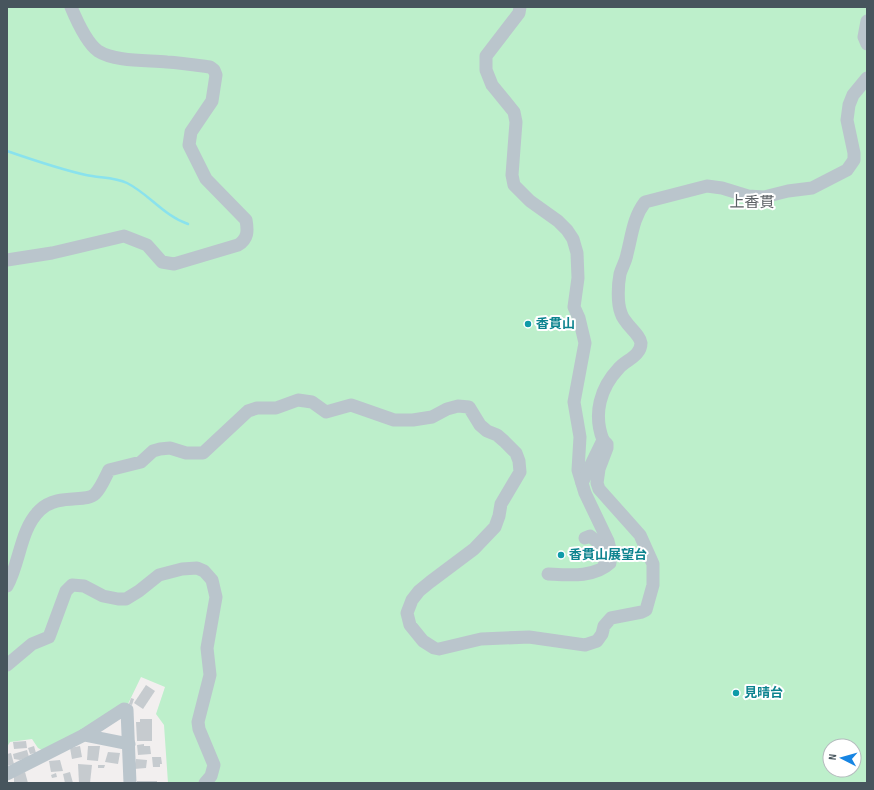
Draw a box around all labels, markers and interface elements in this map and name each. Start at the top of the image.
district label: 上香貫 [729,193,775,212]
place label: 香貫山 [536,316,575,332]
marker: 香貫山 [523,319,533,329]
place label: 香貫山展望台 [569,547,647,563]
marker: 香貫山展望台 [556,550,566,560]
place label: 見晴台 [744,685,783,701]
marker: 見晴台 [731,688,741,698]
north arrow [822,738,862,778]
text: N [826,753,839,761]

